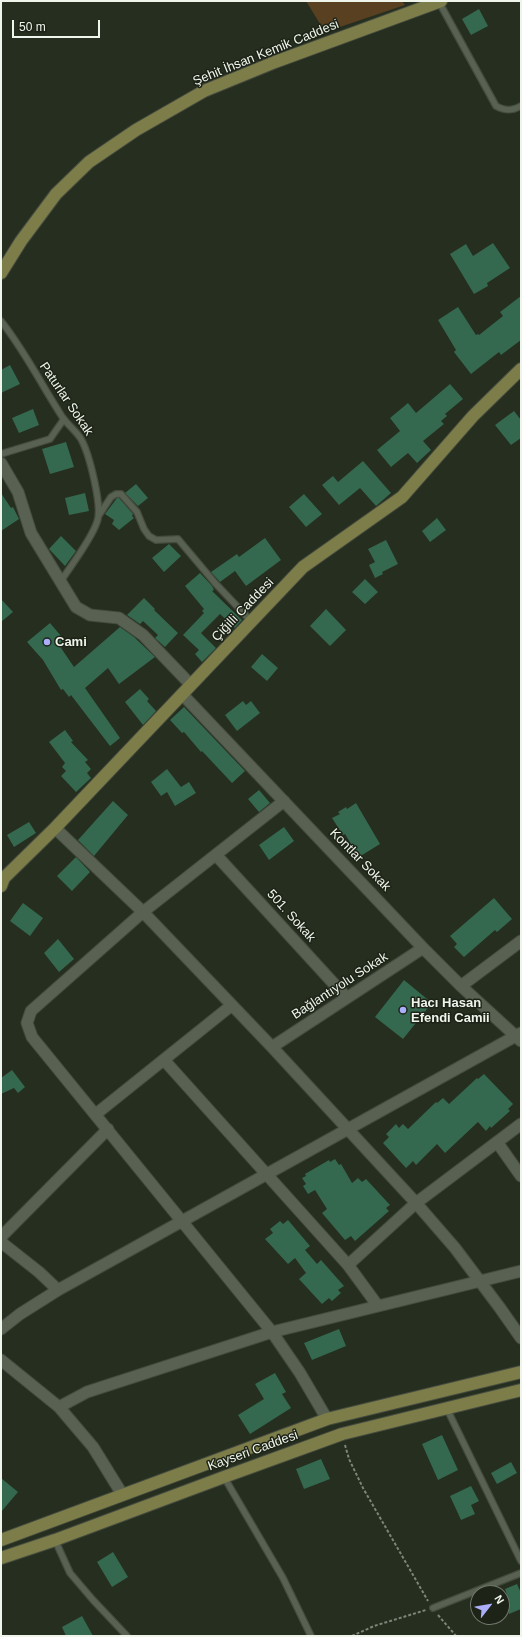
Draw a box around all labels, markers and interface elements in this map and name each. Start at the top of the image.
scale bar [14,12,102,38]
street label: Şehit İhsan Kemik Caddesi [191,17,341,89]
text: 50 m [19,20,46,34]
street label: Paturlar Sokak [36,359,96,439]
street label: Çiğilli Caddesi [209,575,277,645]
place label: Cami [55,634,87,650]
marker: Cami [42,637,52,647]
street label: Kontlar Sokak [326,825,394,895]
street label: 501. Sokak [263,887,319,945]
street label: Bağlantıyolu Sokak [289,949,391,1023]
place label: Hacı Hasan Efendi Camii [411,995,490,1026]
marker: Hacı Hasan Efendi Camii [398,1005,408,1015]
street label: Kayseri Caddesi [206,1427,300,1475]
north arrow [470,1585,510,1625]
text: N [492,1593,507,1606]

